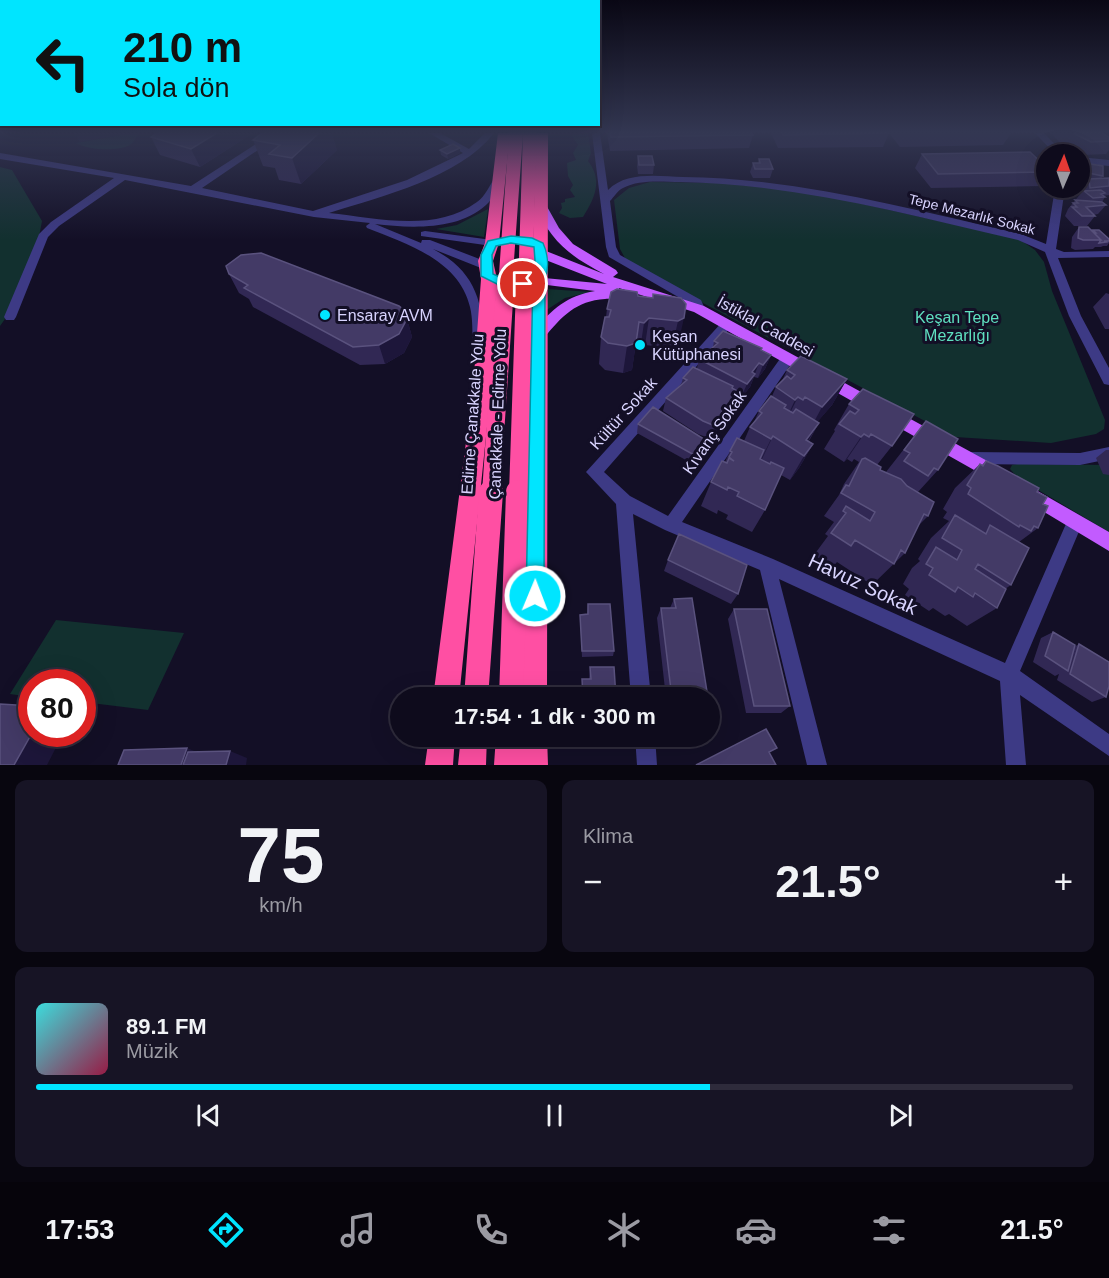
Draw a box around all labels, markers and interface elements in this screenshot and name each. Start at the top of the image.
icon: left [24,24,102,102]
text: 210 m [123,24,242,71]
text: Sola dön [123,73,230,103]
north arrow [1036,144,1090,198]
map controls [1036,144,1090,198]
street label: Tepe Mezarlık Sokak [907,191,1038,238]
pin [497,258,548,309]
icon: arrive [506,267,539,300]
street label: İstiklal Caddesi [715,292,817,360]
place label: Ensaray AVM [337,307,433,324]
marker: Ensaray AVM [318,308,332,322]
park label: Keşan Tepe Mezarlığı [915,309,999,344]
street label: Çanakkale - Edirne Yolu [486,328,509,500]
place label: Keşan Kütüphanesi [652,328,741,363]
street label: Edirne Çanakkale Yolu [458,333,487,495]
marker: Keşan Kütüphanesi [633,338,647,352]
street label: Kültür Sokak [587,373,661,453]
street label: Kıvanç Sokak [679,387,750,477]
street label: Havuz Sokak [805,549,922,619]
position arrow [503,564,567,628]
speed limit sign: 80 [18,669,96,747]
text: 17:54 · 1 dk · 300 m [454,704,656,729]
text: 75 [238,811,324,899]
text: Klima [583,825,633,847]
text: 21.5° [775,856,881,907]
text: − [583,863,602,900]
text: + [1054,863,1073,900]
text: km/h [259,894,303,916]
text: 89.1 FM [126,1014,207,1039]
text: Müzik [126,1040,178,1062]
icon: previous [192,1099,225,1132]
icon: pause [538,1099,571,1132]
icon: next [884,1099,917,1132]
icon: directions [205,1209,247,1251]
icon: music [337,1209,379,1251]
icon: phone [470,1209,512,1251]
icon: climate [603,1209,645,1251]
icon: car [735,1209,777,1251]
icon: filters [868,1209,910,1251]
text: 17:53 [45,1215,114,1245]
text: 21.5° [1000,1215,1064,1245]

